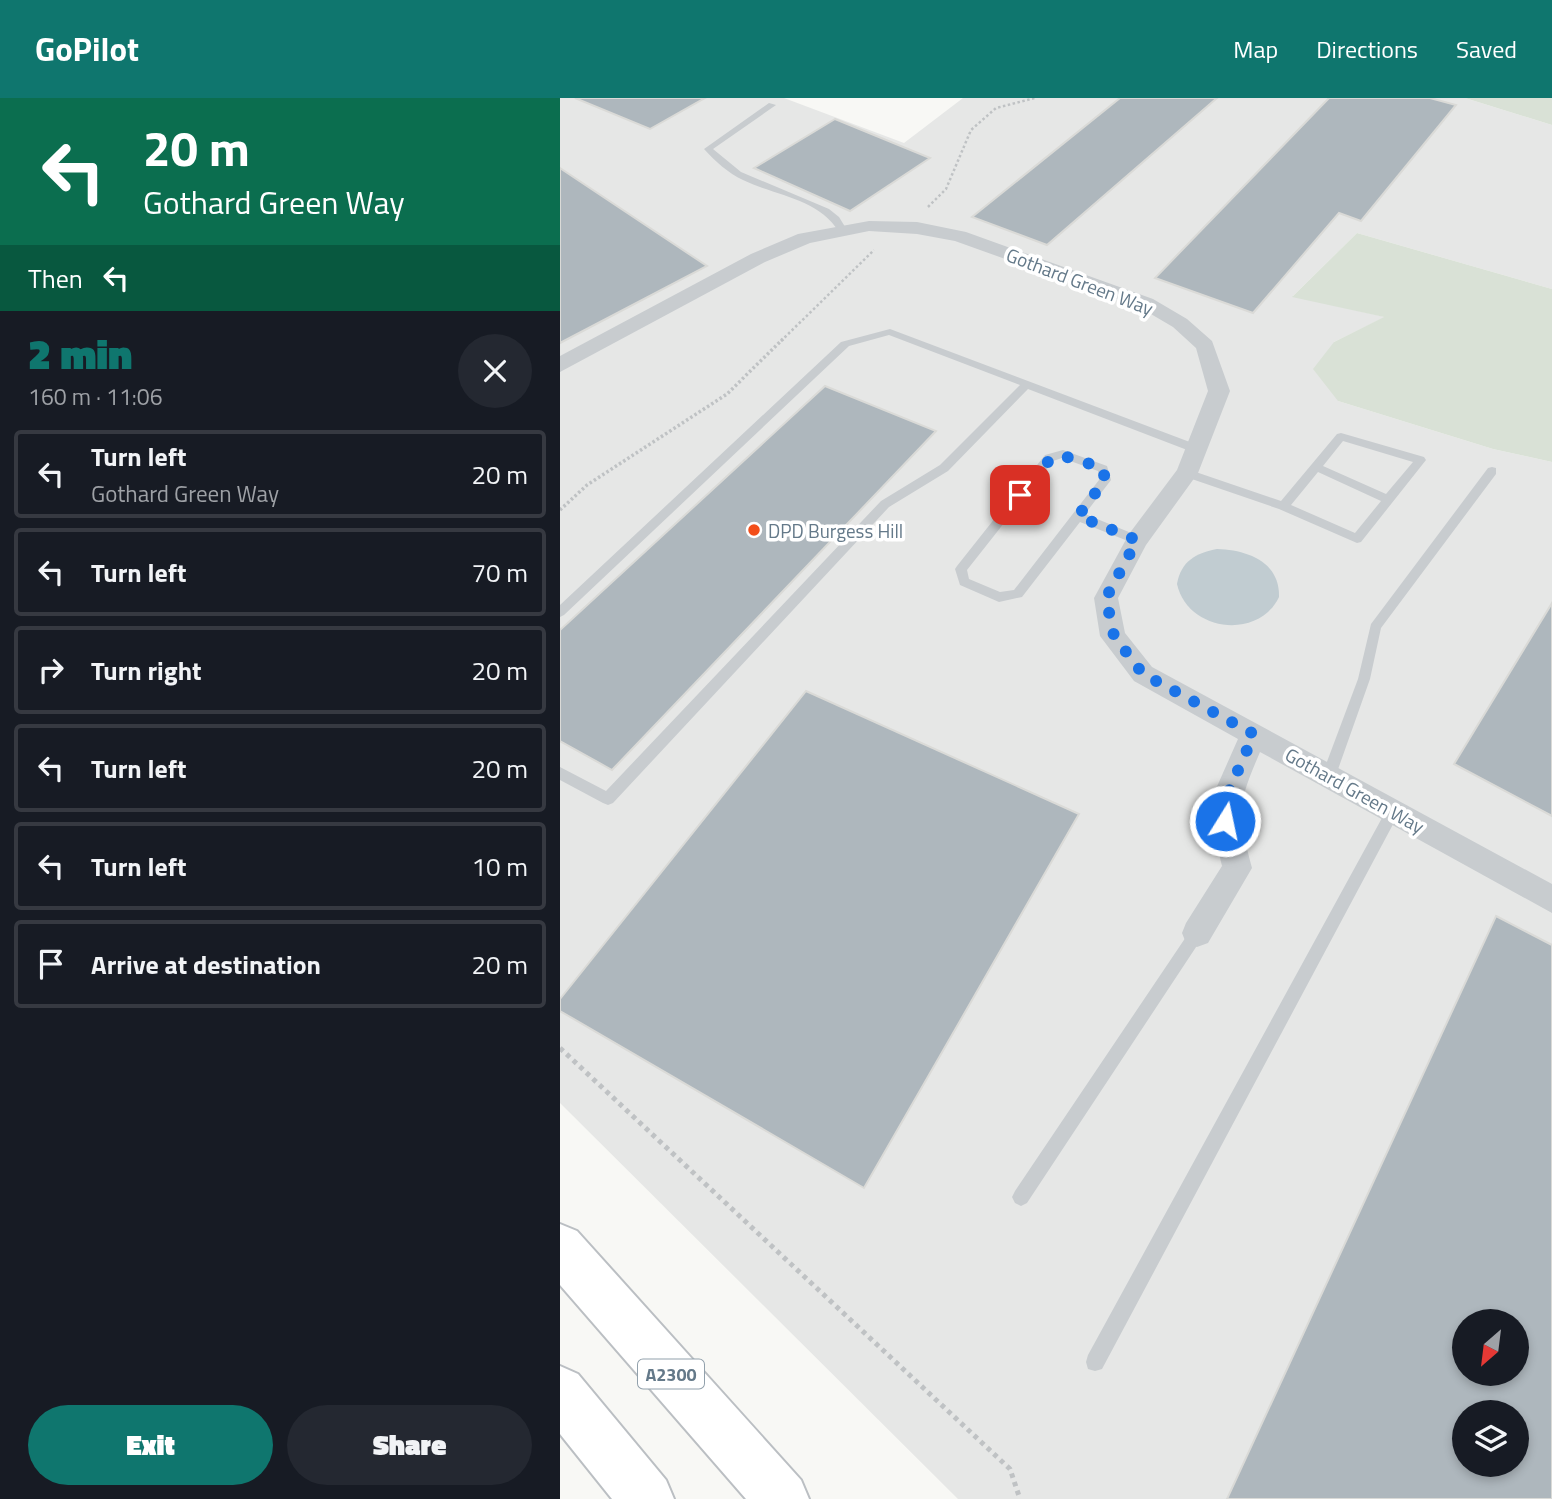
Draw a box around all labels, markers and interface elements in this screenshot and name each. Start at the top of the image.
text: GoPilot [35,24,139,74]
text: Map [1233,31,1278,67]
text: Directions [1316,31,1418,67]
text: Saved [1456,31,1517,67]
text: 20 m [143,110,250,185]
icon: left [28,126,119,217]
text: Gothard Green Way [143,178,405,226]
street label: Gothard Green Way [1002,240,1158,322]
text: Then [28,259,83,298]
icon: left [97,259,135,297]
text: 2 min [28,321,132,385]
button: close [458,334,532,408]
text: 160 m · 11:06 [28,379,163,414]
text: Turn left [91,437,186,476]
icon: left [32,455,70,493]
text: 20 m [471,455,528,494]
pin [990,465,1050,525]
text: Gothard Green Way [91,476,279,511]
icon: arrive [1001,476,1039,514]
place label: DPD Burgess Hill [768,516,903,545]
marker: DPD Burgess Hill [746,522,762,538]
icon: left [32,553,70,591]
text: Turn left [91,553,186,592]
text: 70 m [471,553,528,592]
icon: right [32,651,70,689]
text: Turn right [91,651,202,690]
text: 20 m [471,651,528,690]
street label: Gothard Green Way [1280,740,1430,840]
icon: left [32,749,70,787]
text: Turn left [91,749,186,788]
text: 20 m [471,749,528,788]
position arrow [1188,784,1262,858]
icon: left [32,847,70,885]
text: Turn left [91,847,186,886]
text: 10 m [471,847,528,886]
icon: arrive [32,945,70,983]
text: Arrive at destination [91,945,321,984]
text: 20 m [471,945,528,984]
north arrow [1452,1309,1530,1386]
map controls [1452,1309,1529,1477]
road number: A2300 [638,1359,704,1388]
button: layers [1452,1400,1529,1477]
button: Exit [28,1405,273,1485]
button: Share [287,1405,532,1485]

